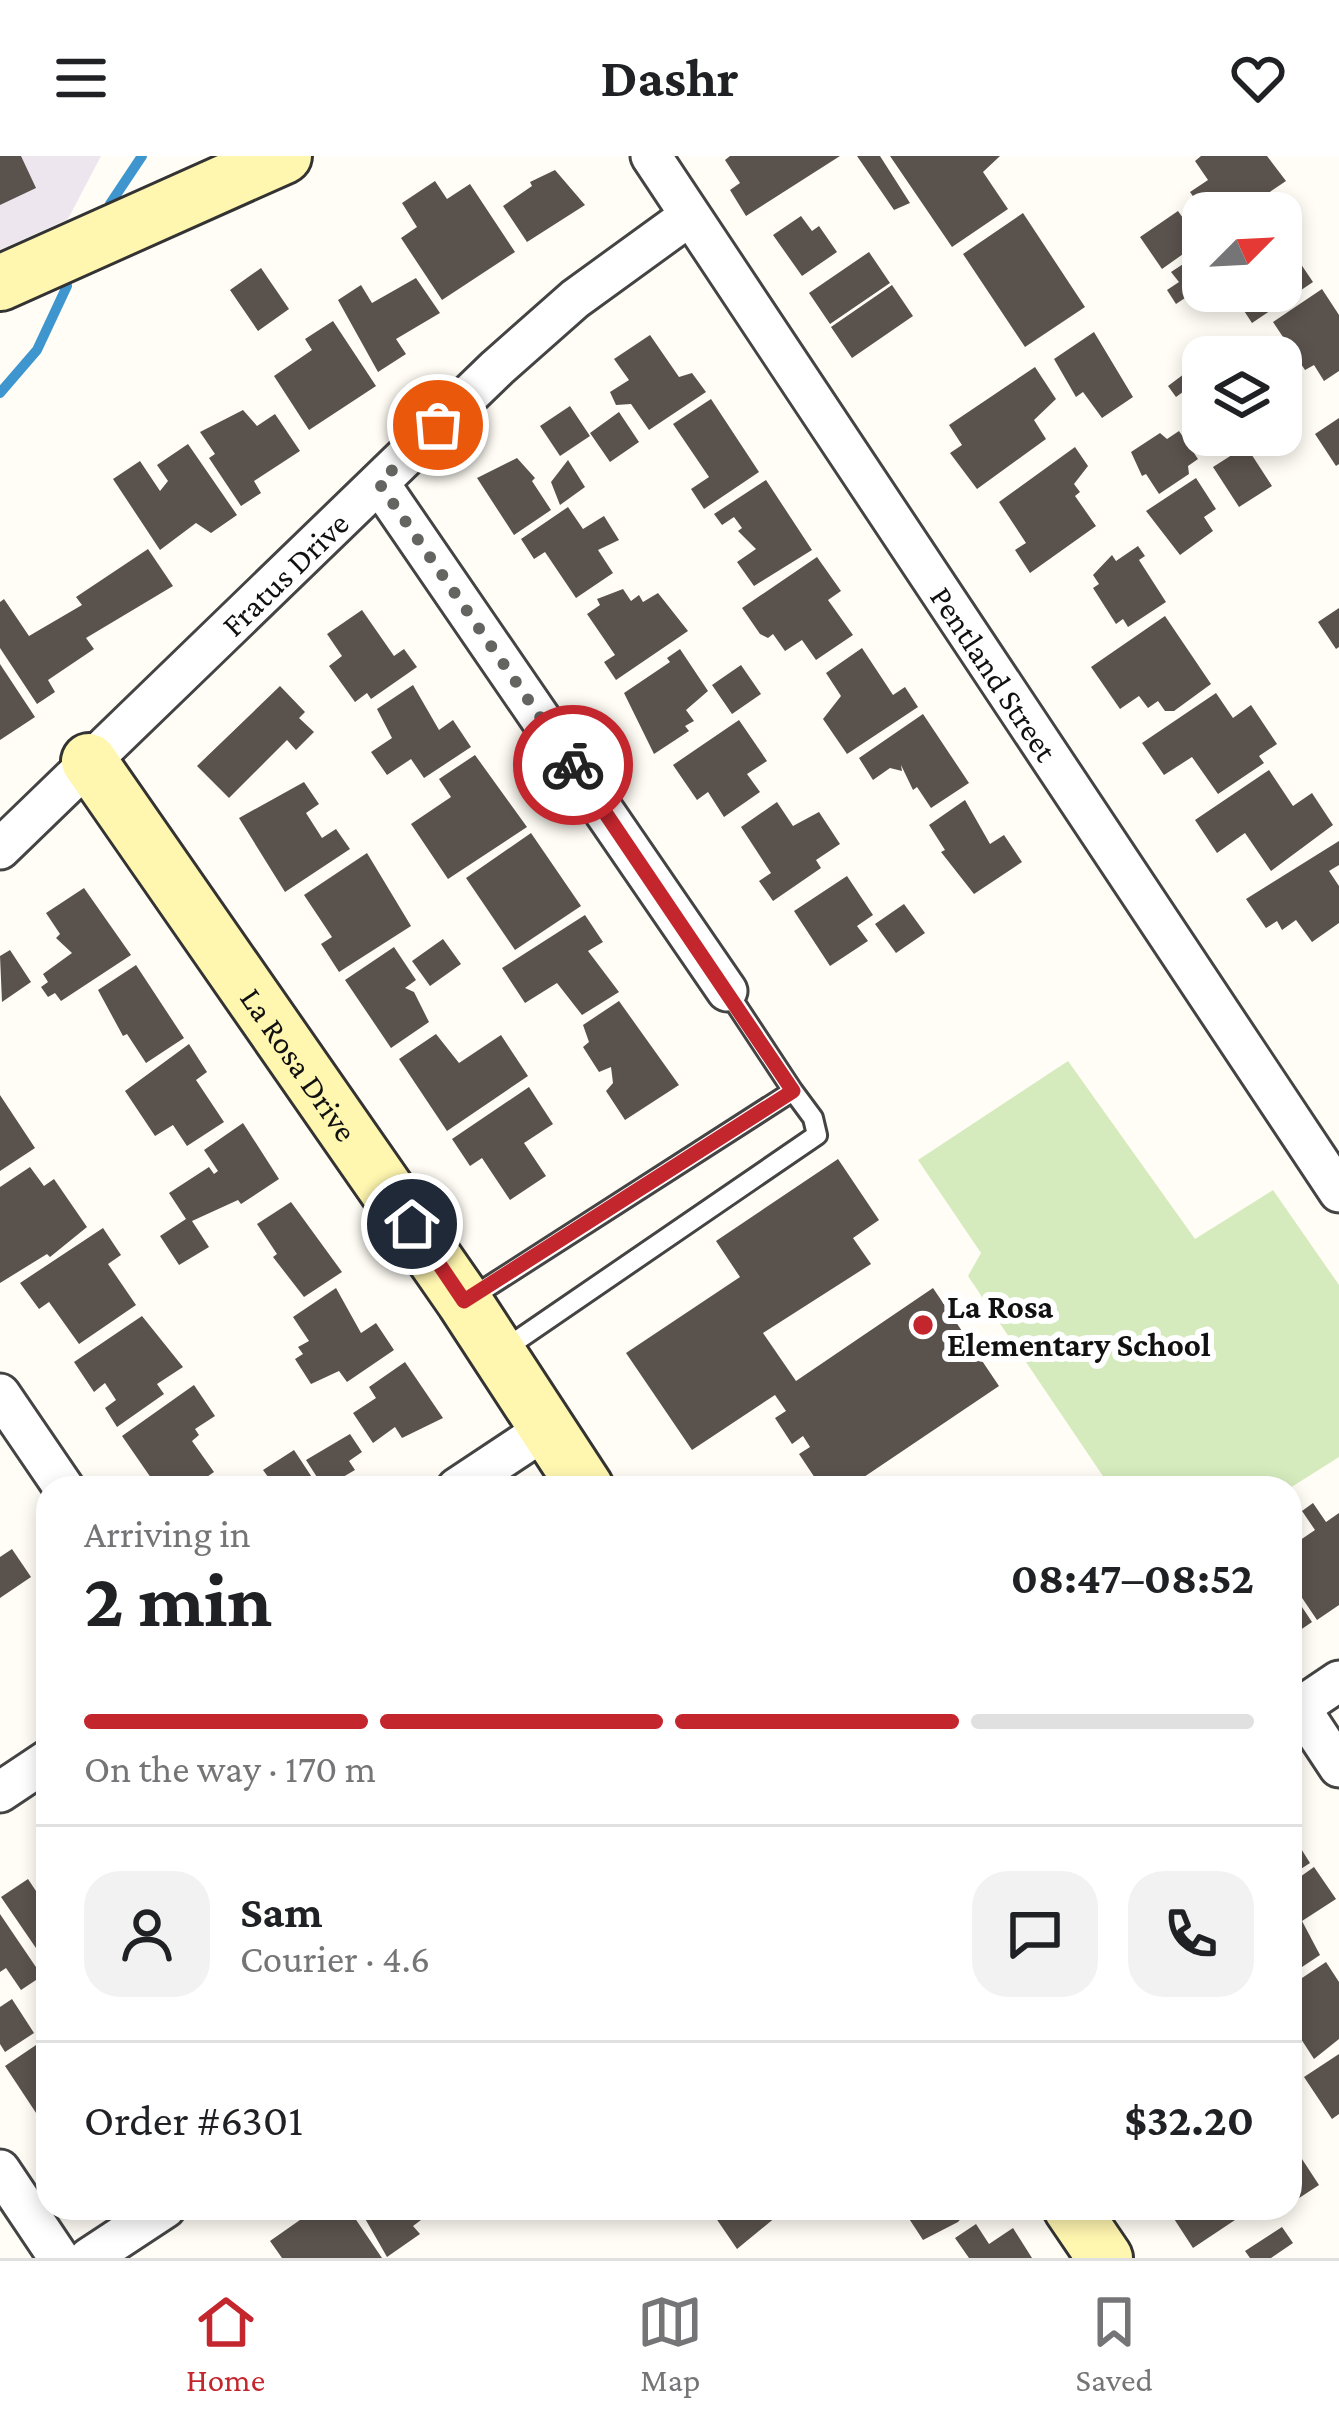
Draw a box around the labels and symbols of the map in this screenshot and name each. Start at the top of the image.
north arrow [1182,192,1302,312]
pin [387,374,489,476]
street label: Fratus Drive [214,504,356,643]
street label: Pentland Street [923,579,1066,768]
courier [513,705,633,825]
street label: La Rosa Drive [233,980,366,1148]
pin [361,1173,463,1275]
place label: La Rosa Elementary School [947,1288,1211,1363]
marker: La Rosa Elementary School [910,1312,936,1338]

